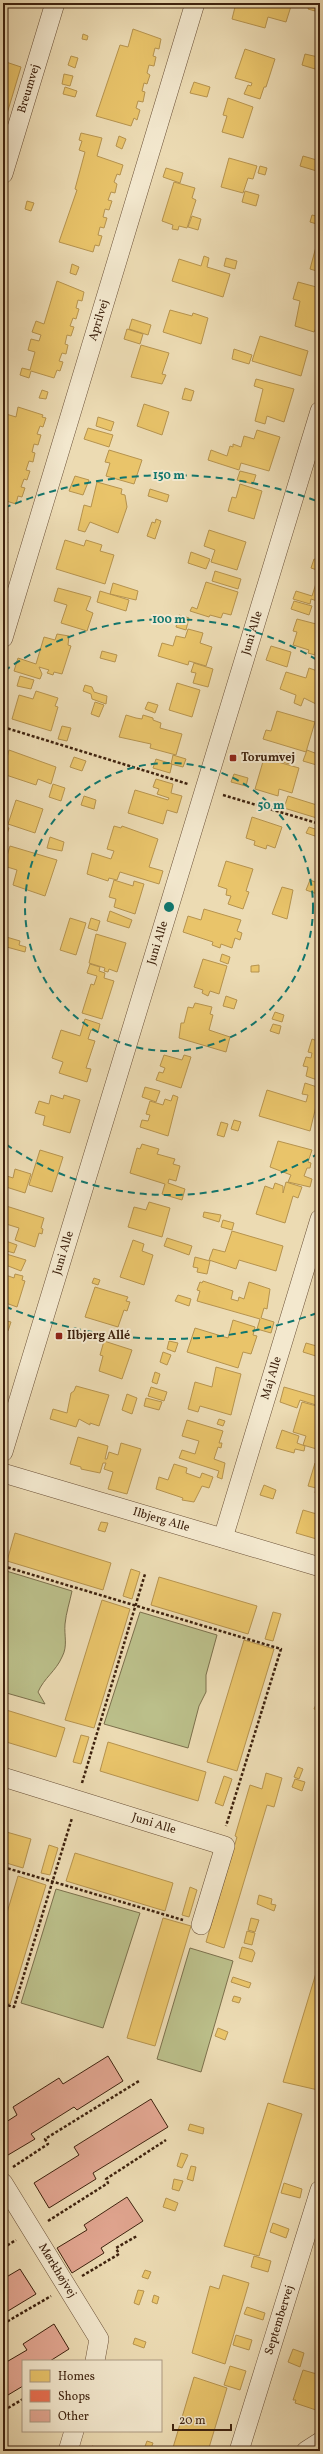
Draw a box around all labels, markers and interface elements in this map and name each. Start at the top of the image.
street label: Breumvej [14,62,44,115]
street label: Aprilvej [85,298,113,343]
text: 150 m [153,468,185,484]
street label: Juni Alle [238,609,267,657]
text: 100 m [152,612,186,628]
place label: Torumvej [241,750,295,766]
marker: Torumvej [228,753,238,763]
text: 50 m [257,798,285,814]
centre of rings [162,900,176,914]
street label: Juni Alle [144,919,172,967]
street label: Juni Alle [49,1229,78,1277]
place label: Ilbjerg Allé [67,1328,130,1344]
marker: Ilbjerg Allé [54,1331,64,1341]
street label: Maj Alle [257,1354,286,1402]
street label: Ilbjerg Alle [131,1504,192,1536]
street label: Juni Alle [130,1810,178,1838]
street label: Mørkhøjvej [34,2240,80,2301]
street label: Septembervej [261,2283,298,2357]
legend [22,2360,162,2432]
text: Homes [58,2369,95,2385]
text: Shops [58,2389,90,2405]
scale bar [173,2406,231,2432]
text: Other [58,2409,89,2425]
text: 20 m [179,2413,206,2429]

